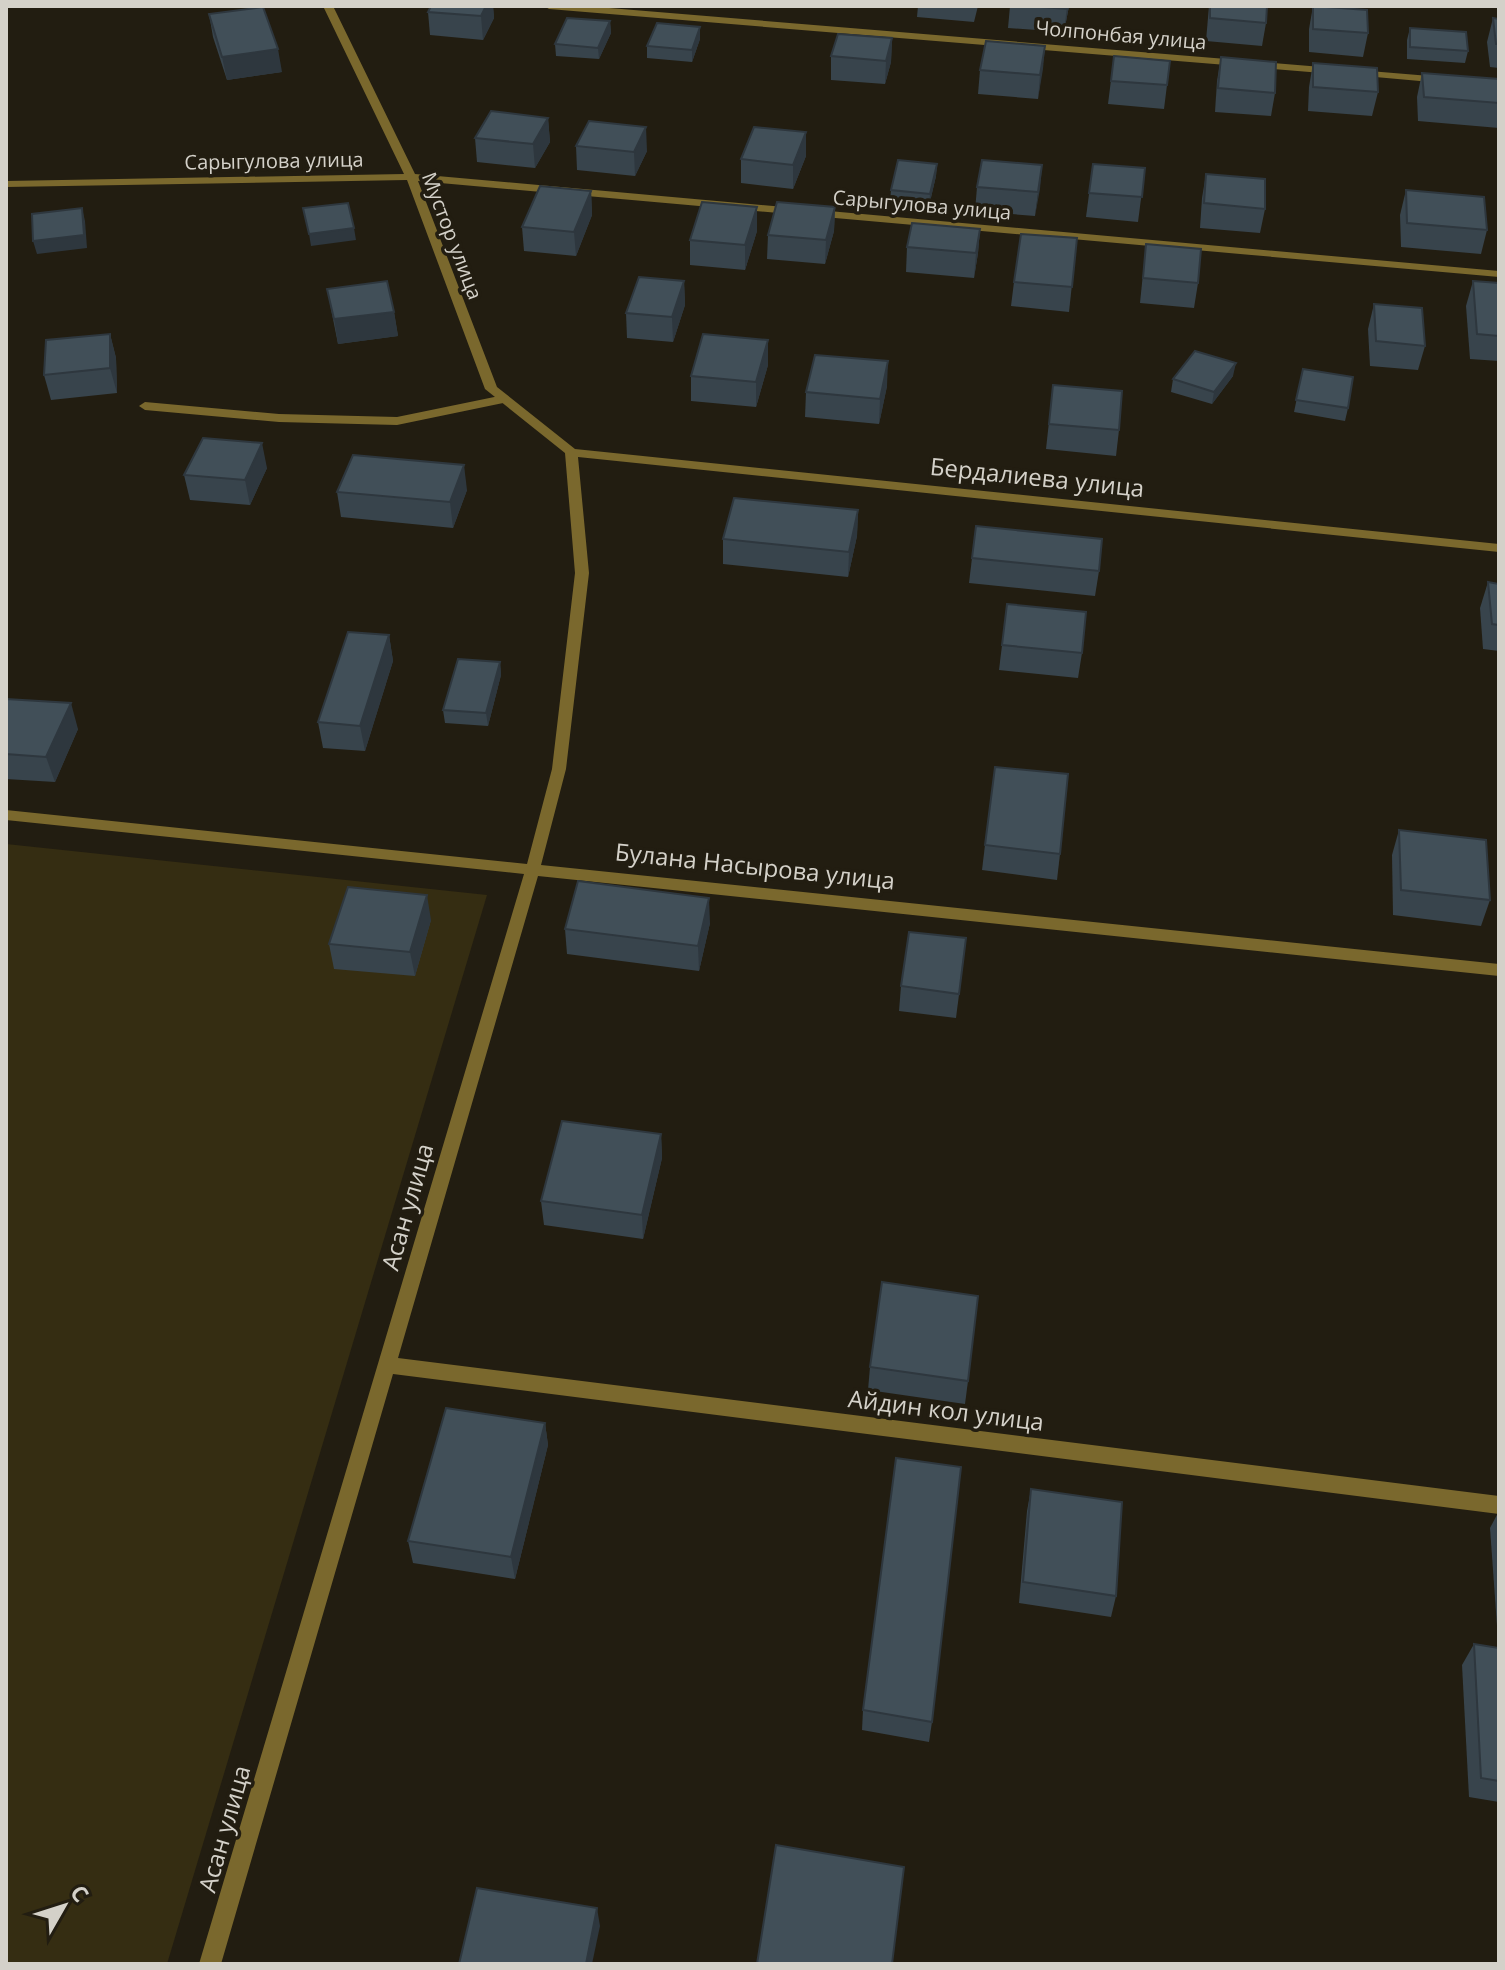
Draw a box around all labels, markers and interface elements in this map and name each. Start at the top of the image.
street label: Чолпонбая улица [1034,14,1208,55]
street label: Сарыгулова улица [184,145,364,176]
street label: Мустор улица [416,168,489,303]
street label: Сарыгулова улица [832,183,1012,226]
street label: Бердалиева улица [928,449,1146,504]
street label: Булана Насырова улица [614,834,897,897]
street label: Асан улица [373,1139,440,1274]
street label: Айдин кол улица [846,1381,1046,1438]
street label: Асан улица [190,1761,257,1896]
north arrow [24,1866,104,1946]
text: С [64,1878,96,1908]

